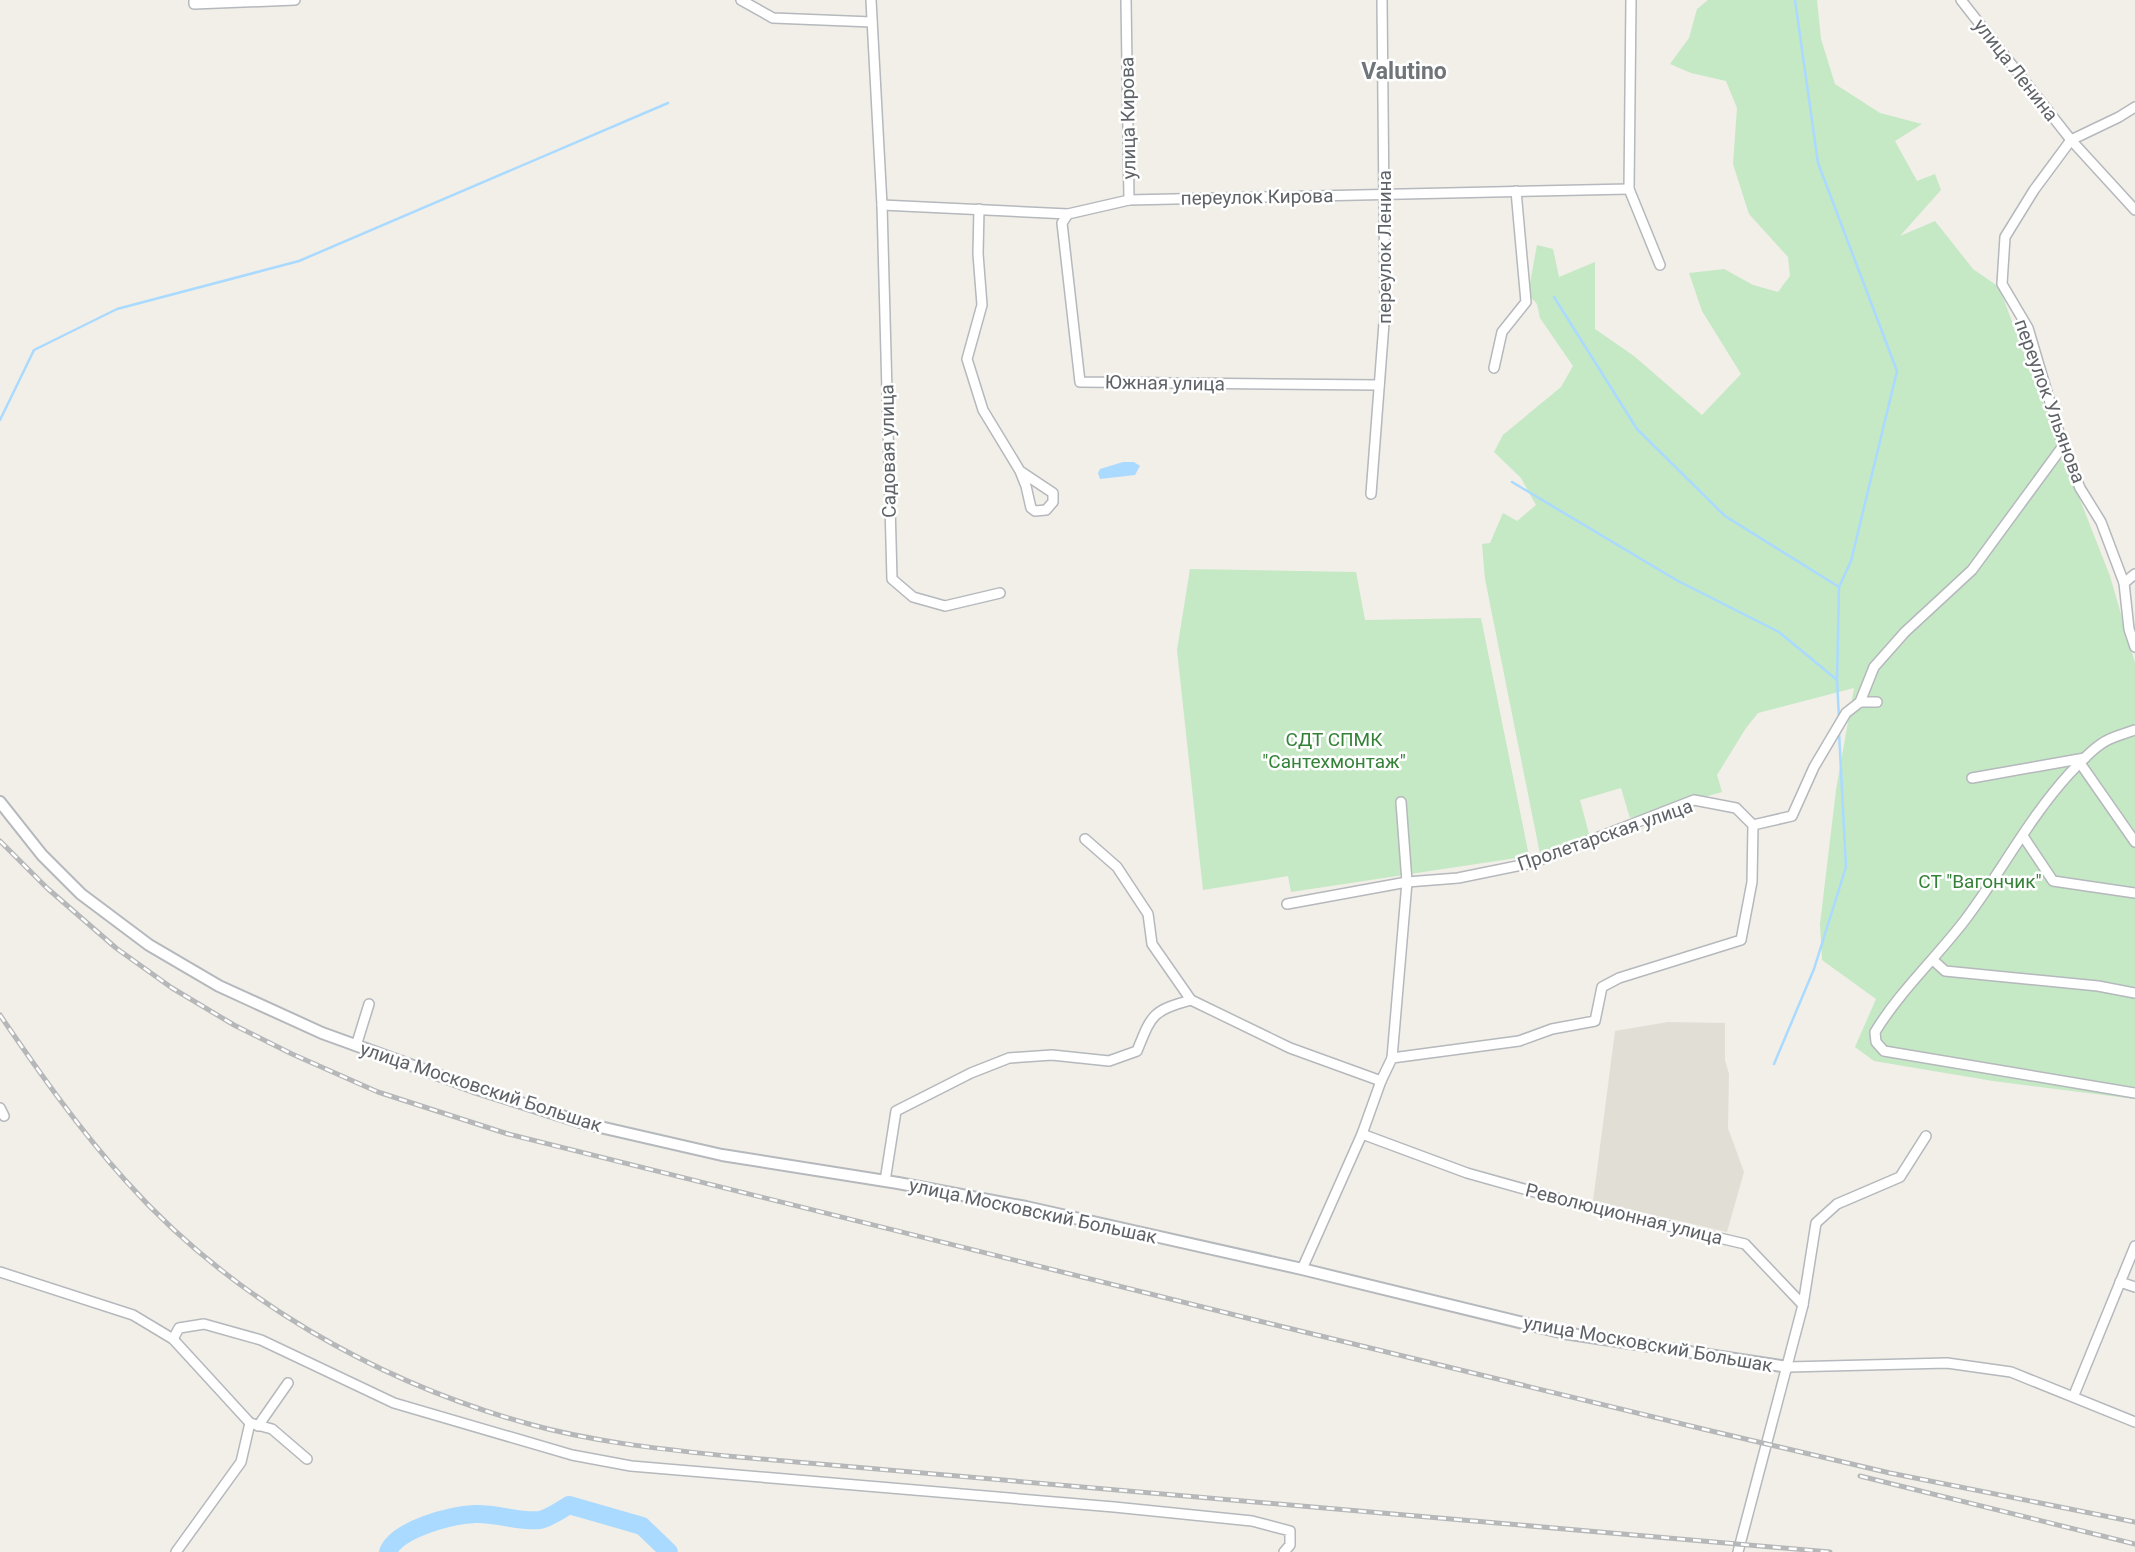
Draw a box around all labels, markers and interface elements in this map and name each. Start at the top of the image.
street label: улица Ленина [1969,14,2063,126]
street label: улица Кирова [1115,57,1141,179]
district label: Valutino [1361,58,1447,85]
street label: переулок Ленина [1373,170,1396,324]
street label: переулок Кирова [1180,184,1334,210]
street label: переулок Ульянова [2010,316,2090,486]
street label: Южная улица [1105,370,1225,396]
street label: Садовая улица [875,384,901,518]
park label: СДТ СПМК "Сантехмонтаж" [1262,728,1406,773]
street label: Пролетарская улица [1514,794,1696,876]
park label: СТ "Вагончик" [1918,870,2042,893]
street label: улица Московский Большак [357,1037,605,1137]
street label: улица Московский Большак [907,1173,1160,1249]
street label: Революционная улица [1523,1178,1725,1250]
street label: улица Московский Большак [1522,1311,1775,1377]

